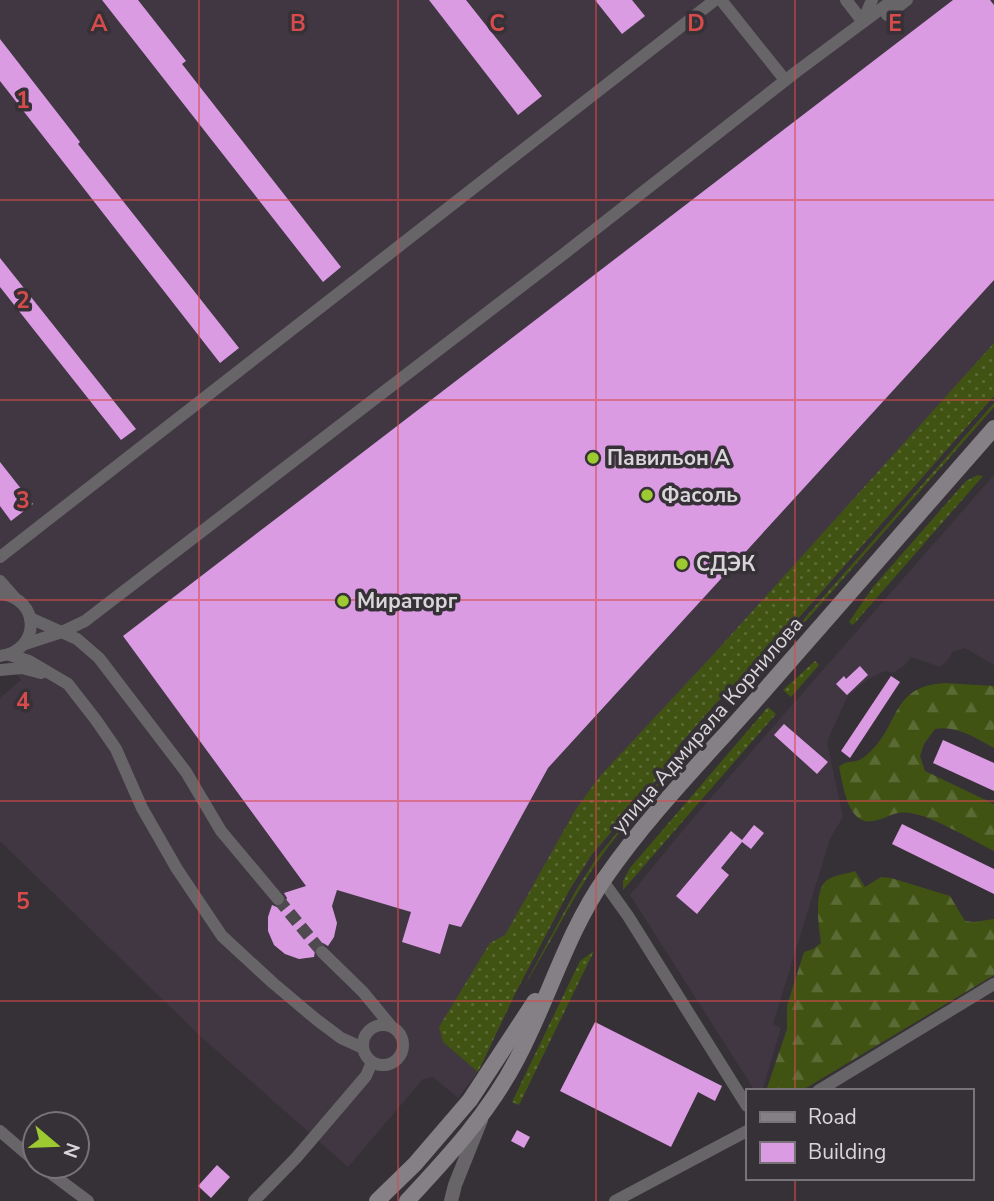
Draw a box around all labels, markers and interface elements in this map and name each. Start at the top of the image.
text: A [90,8,108,39]
text: B [290,8,306,39]
text: C [489,8,505,39]
text: D [687,8,705,39]
text: E [888,8,902,39]
text: 1 [16,85,30,116]
text: 2 [16,285,30,316]
place label: Павильон А [607,444,730,472]
marker: Павильон А [585,450,601,466]
place label: Фасоль [661,481,738,509]
text: 3 [16,485,30,516]
marker: Фасоль [639,487,655,503]
place label: СДЭК [696,550,756,578]
marker: СДЭК [674,556,690,572]
place label: Мираторг [357,587,458,615]
marker: Мираторг [335,593,351,609]
street label: улица Адмирала Корнилова [605,610,809,840]
text: 4 [16,686,30,717]
text: 5 [16,886,30,917]
legend [746,1089,973,1180]
text: Road [808,1103,857,1131]
north arrow [21,1110,91,1180]
text: Building [808,1138,886,1166]
text: N [57,1139,86,1161]

